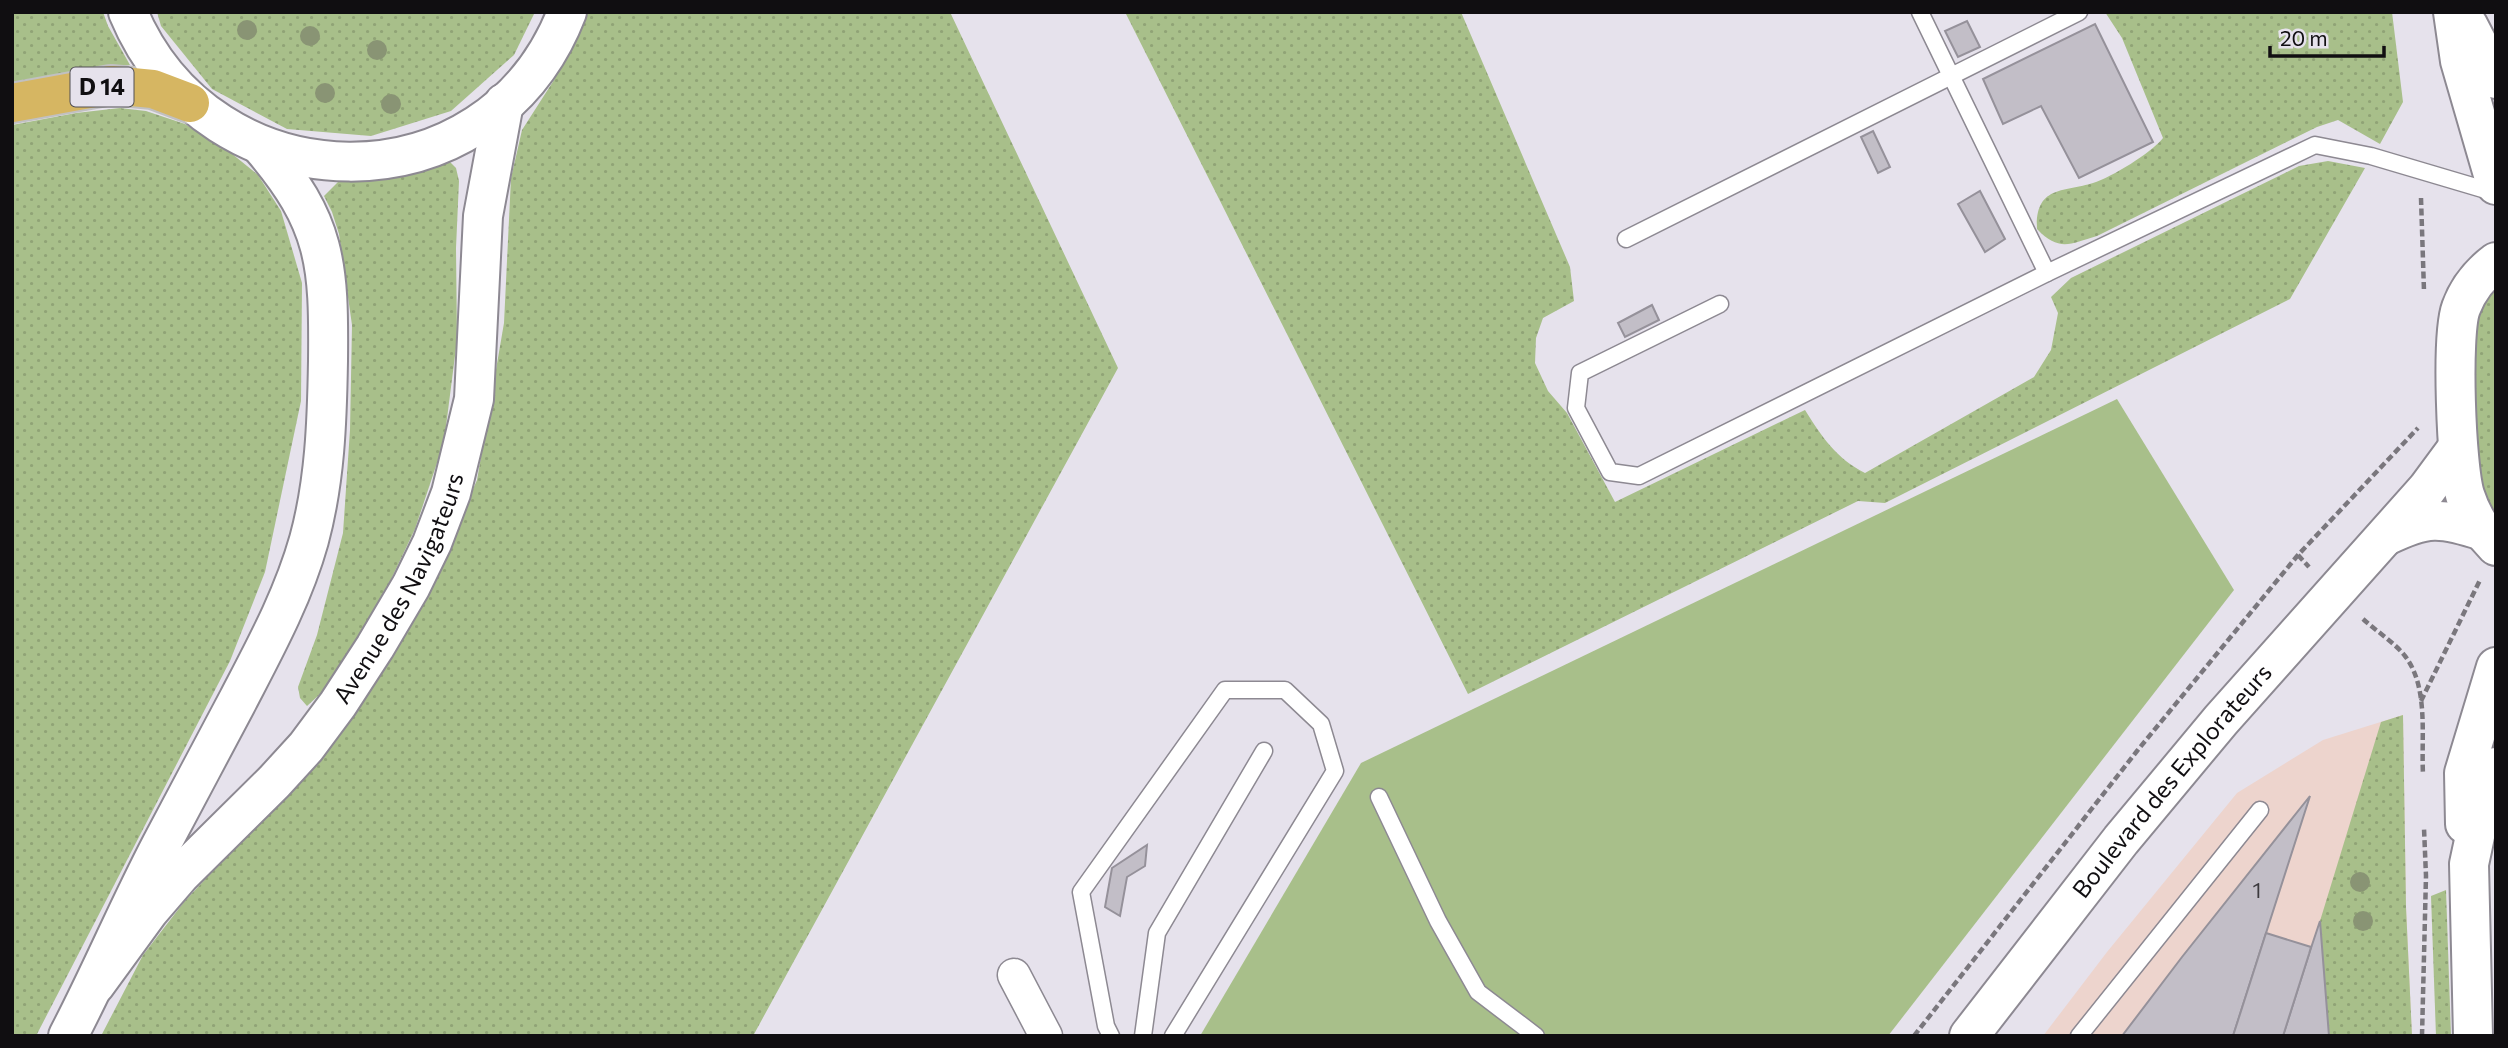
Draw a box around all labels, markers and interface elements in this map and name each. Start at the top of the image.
scale bar [2270,14,2384,58]
text: 20 m [2280,25,2328,50]
road number: D 14 [70,68,134,106]
street label: Avenue des Navigateurs [326,470,468,708]
street label: Boulevard des Explorateurs [2066,657,2277,903]
house number: 1 [2253,877,2261,902]

